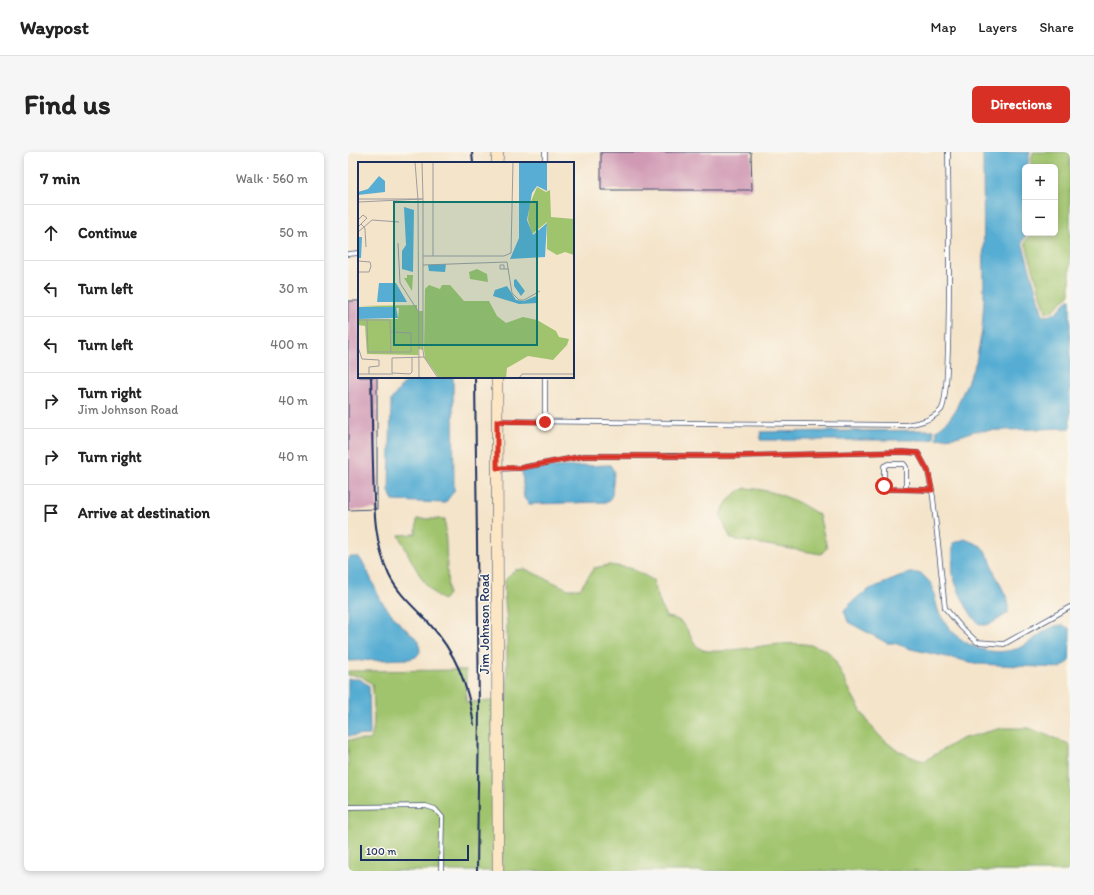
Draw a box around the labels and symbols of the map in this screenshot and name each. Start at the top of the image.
inset map [358,162,574,378]
route end [536,413,554,431]
route start [875,477,893,495]
street label: Jim Johnson Road [477,574,492,674]
scale bar [360,843,469,862]

